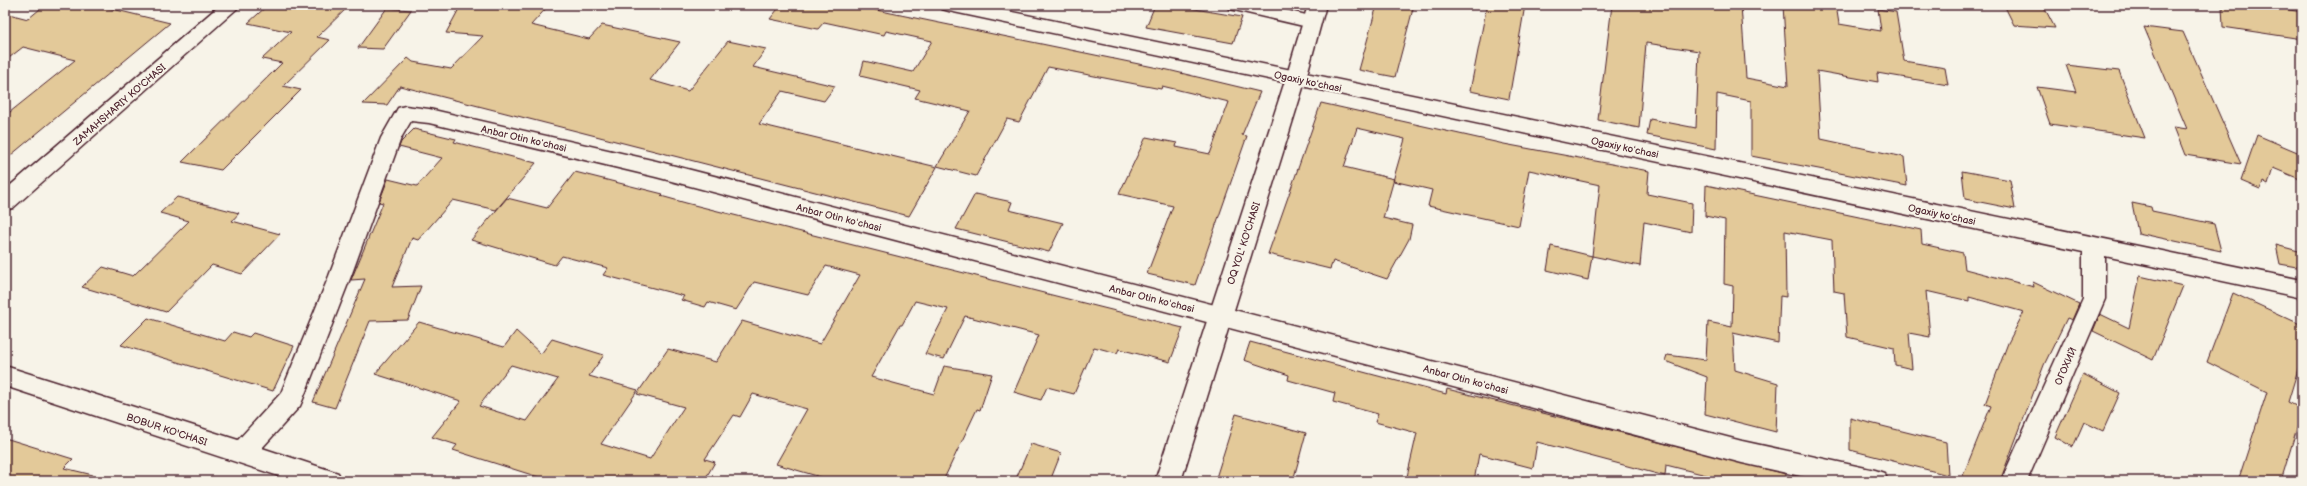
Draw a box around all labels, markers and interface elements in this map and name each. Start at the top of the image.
street label: ZAMAHSHARIY KO'CHASI [70,61,168,149]
street label: Ogaxiy koʻchasi [1273,69,1343,95]
street label: Anbar Otin koʻchasi [480,123,568,155]
street label: Ogaxiy koʻchasi [1590,135,1660,161]
street label: OQ YOL' KO'CHASI [1225,200,1263,286]
street label: Anbar Otin koʻchasi [795,202,883,234]
street label: Ogaxiy koʻchasi [1907,202,1977,228]
street label: Anbar Otin koʻchasi [1108,283,1196,315]
street label: ОГОХИЙ [2052,346,2080,387]
street label: Anbar Otin koʻchasi [1422,363,1509,397]
street label: BOBUR KO'CHASI [125,411,209,449]

